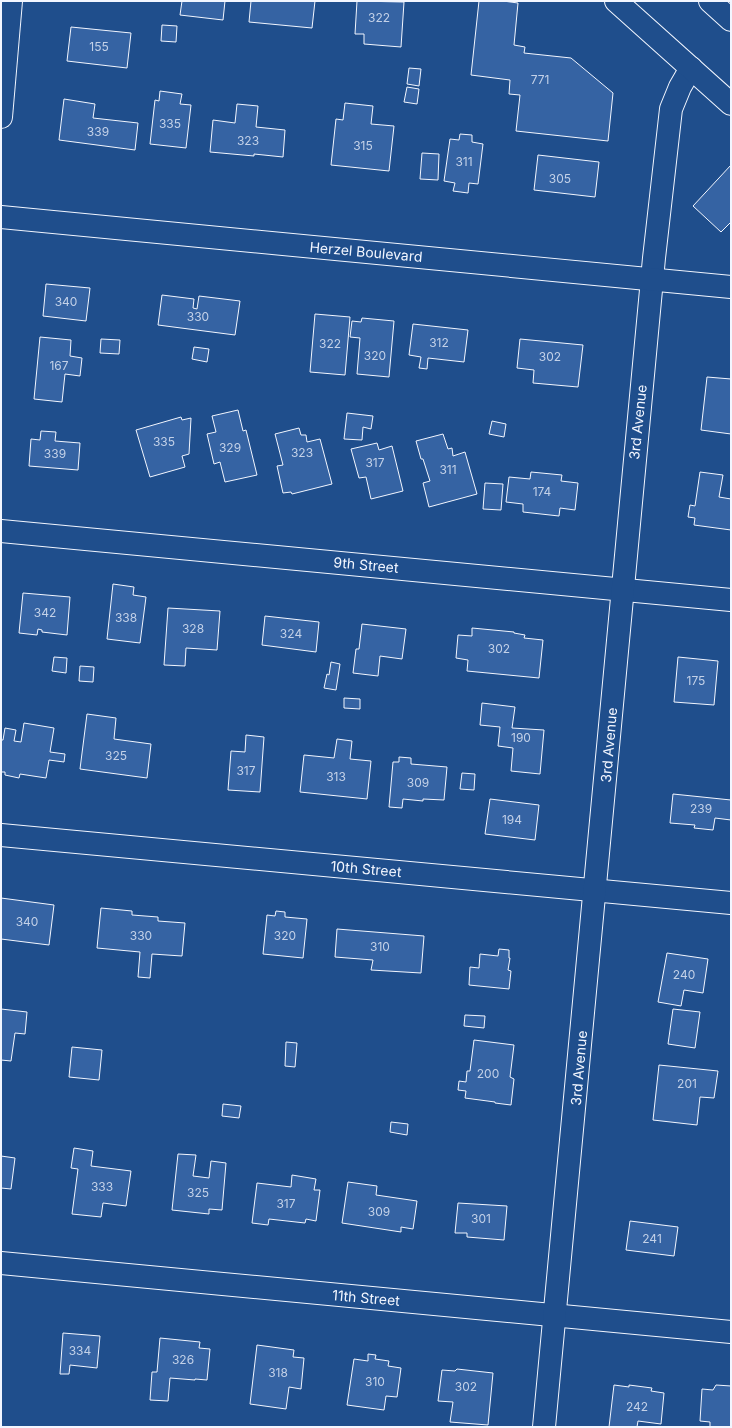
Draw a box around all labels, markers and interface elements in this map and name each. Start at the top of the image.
house number: 322 [368,10,390,25]
house number: 155 [89,39,109,54]
house number: 771 [531,72,549,87]
house number: 335 [159,116,181,131]
house number: 339 [87,124,109,139]
house number: 323 [237,133,259,148]
house number: 315 [353,138,373,153]
house number: 311 [455,154,473,169]
house number: 305 [549,171,571,186]
street label: Herzel Boulevard [309,238,423,265]
house number: 340 [55,294,77,309]
house number: 330 [187,309,209,324]
house number: 312 [429,335,449,350]
house number: 322 [319,336,341,351]
house number: 320 [364,348,386,363]
house number: 302 [539,349,561,364]
house number: 167 [49,358,69,373]
street label: 3rd Avenue [625,384,650,460]
house number: 335 [153,434,175,449]
house number: 329 [219,440,241,455]
house number: 323 [291,445,313,460]
house number: 339 [44,446,66,461]
house number: 317 [365,455,385,470]
house number: 311 [439,462,457,477]
house number: 174 [533,484,552,499]
street label: 9th Street [333,553,400,576]
house number: 342 [34,605,56,620]
house number: 338 [115,610,137,625]
house number: 328 [182,621,204,636]
house number: 324 [280,626,302,641]
house number: 302 [488,641,510,656]
house number: 175 [687,673,705,688]
street label: 3rd Avenue [597,707,620,783]
house number: 190 [511,730,531,745]
house number: 325 [105,748,127,763]
house number: 317 [236,763,256,778]
house number: 313 [326,769,346,784]
house number: 309 [407,775,429,790]
house number: 239 [690,801,712,816]
house number: 194 [502,812,522,827]
street label: 10th Street [330,857,403,880]
house number: 340 [16,914,38,929]
house number: 330 [130,928,152,943]
house number: 320 [274,928,296,943]
house number: 310 [370,939,390,954]
house number: 240 [673,967,695,982]
street label: 3rd Avenue [567,1030,590,1106]
house number: 200 [477,1066,499,1081]
house number: 201 [677,1076,697,1091]
house number: 333 [91,1179,113,1194]
house number: 325 [187,1185,209,1200]
house number: 317 [276,1196,296,1211]
house number: 309 [368,1204,390,1219]
house number: 301 [471,1211,491,1226]
house number: 241 [642,1231,662,1246]
street label: 11th Street [331,1286,401,1309]
house number: 334 [69,1343,92,1358]
house number: 326 [172,1352,194,1367]
house number: 318 [268,1365,288,1380]
house number: 310 [365,1374,385,1389]
house number: 302 [455,1379,477,1394]
house number: 242 [626,1399,648,1414]

